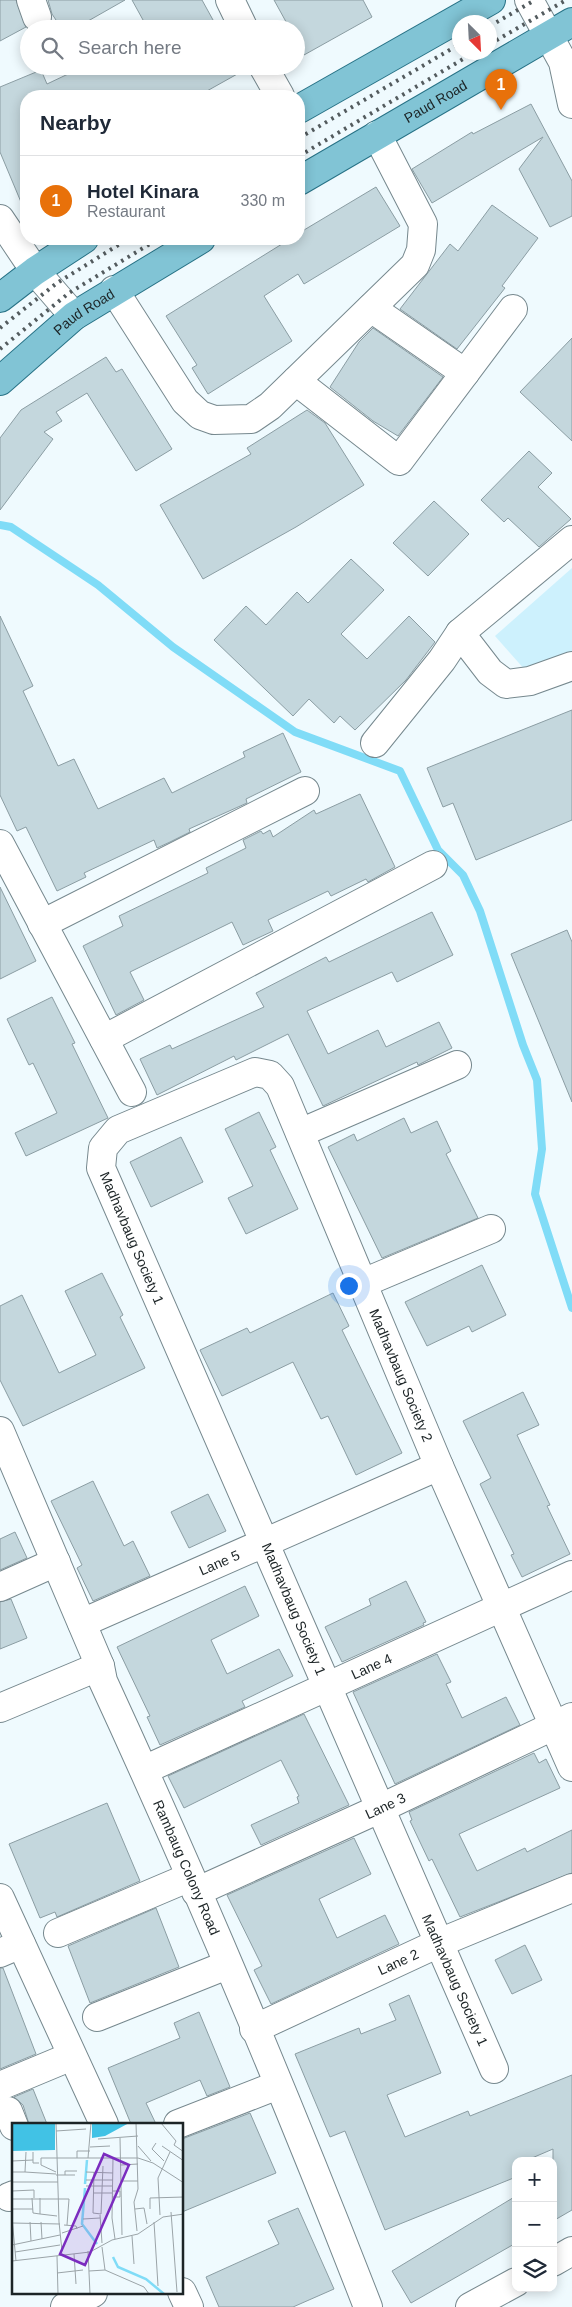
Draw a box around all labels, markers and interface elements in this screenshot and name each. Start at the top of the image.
north arrow [452,15,497,60]
search box [20,20,305,75]
icon: search [38,34,66,62]
text: Search here [78,37,182,58]
pin: 1 [485,69,517,110]
street label: Paud Road [401,77,470,126]
text: Nearby [40,111,111,134]
text: Hotel Kinara [87,181,199,202]
text: 1 [52,192,60,209]
text: 330 m [241,192,285,209]
text: Restaurant [87,203,165,220]
street label: Paud Road [50,286,117,338]
street label: Madhavbaug Society 1 [97,1169,167,1307]
your location [336,1273,362,1299]
street label: Madhavbaug Society 2 [366,1306,436,1444]
street label: Madhavbaug Society 1 [259,1540,329,1678]
street label: Lane 5 [196,1547,242,1579]
street label: Lane 4 [349,1650,395,1683]
street label: Lane 3 [363,1789,408,1822]
street label: Rambaug Colony Road [150,1797,223,1937]
street label: Madhavbaug Society 1 [419,1912,491,2049]
street label: Lane 2 [375,1946,421,1978]
inset map [12,2123,184,2294]
map controls [512,2157,557,2292]
button: + [512,2157,557,2202]
button: − [512,2202,557,2247]
button: layers [512,2247,557,2292]

